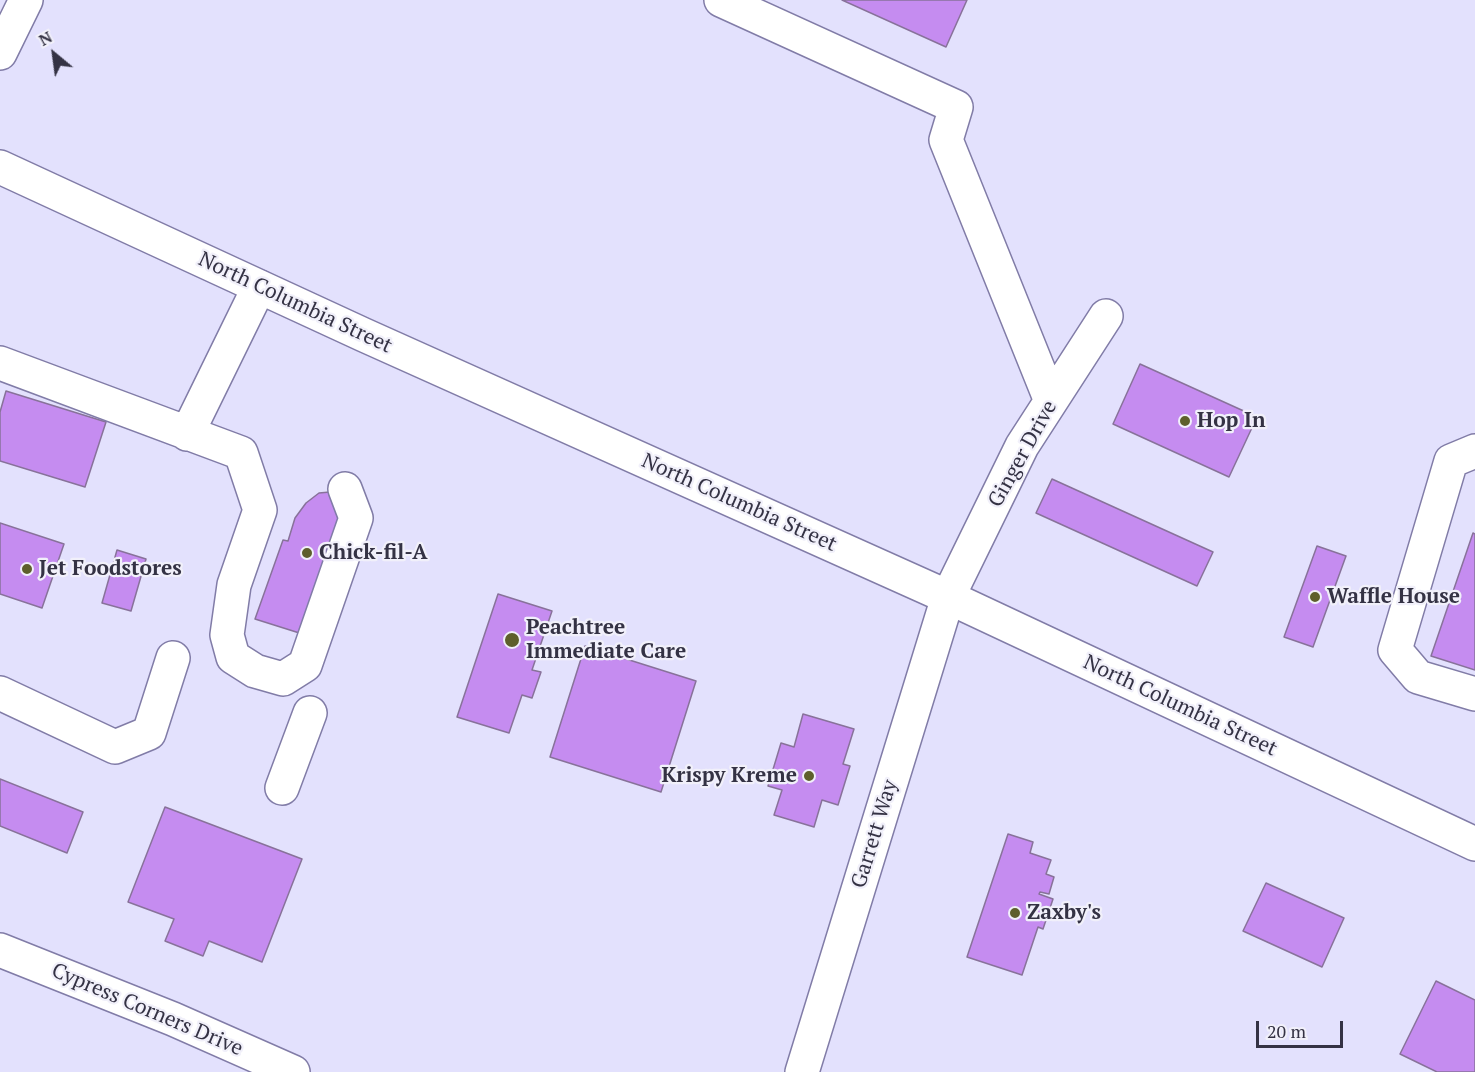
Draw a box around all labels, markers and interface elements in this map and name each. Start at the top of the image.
north arrow [24,24,84,84]
text: N [35,26,56,51]
street label: North Columbia Street [194,247,396,359]
street label: Ginger Drive [983,396,1063,512]
place label: Hop In [1197,408,1265,434]
marker: Hop In [1178,414,1192,428]
street label: North Columbia Street [638,449,840,557]
place label: Chick-fil-A [319,540,427,566]
marker: Chick-fil-A [300,546,314,560]
place label: Jet Foodstores [39,556,182,582]
marker: Jet Foodstores [20,562,34,576]
place label: Waffle House [1327,584,1460,610]
marker: Waffle House [1308,590,1322,604]
place label: Peachtree Immediate Care [526,615,686,665]
marker: Peachtree Immediate Care [503,631,521,649]
street label: North Columbia Street [1079,650,1281,762]
place label: Krispy Kreme [661,763,797,789]
marker: Krispy Kreme [802,769,816,783]
street label: Garrett Way [847,777,903,891]
place label: Zaxby's [1027,900,1101,926]
marker: Zaxby's [1008,906,1022,920]
street label: Cypress Corners Drive [48,958,246,1062]
scale bar [1259,1009,1346,1047]
text: 20 m [1267,1019,1306,1043]

